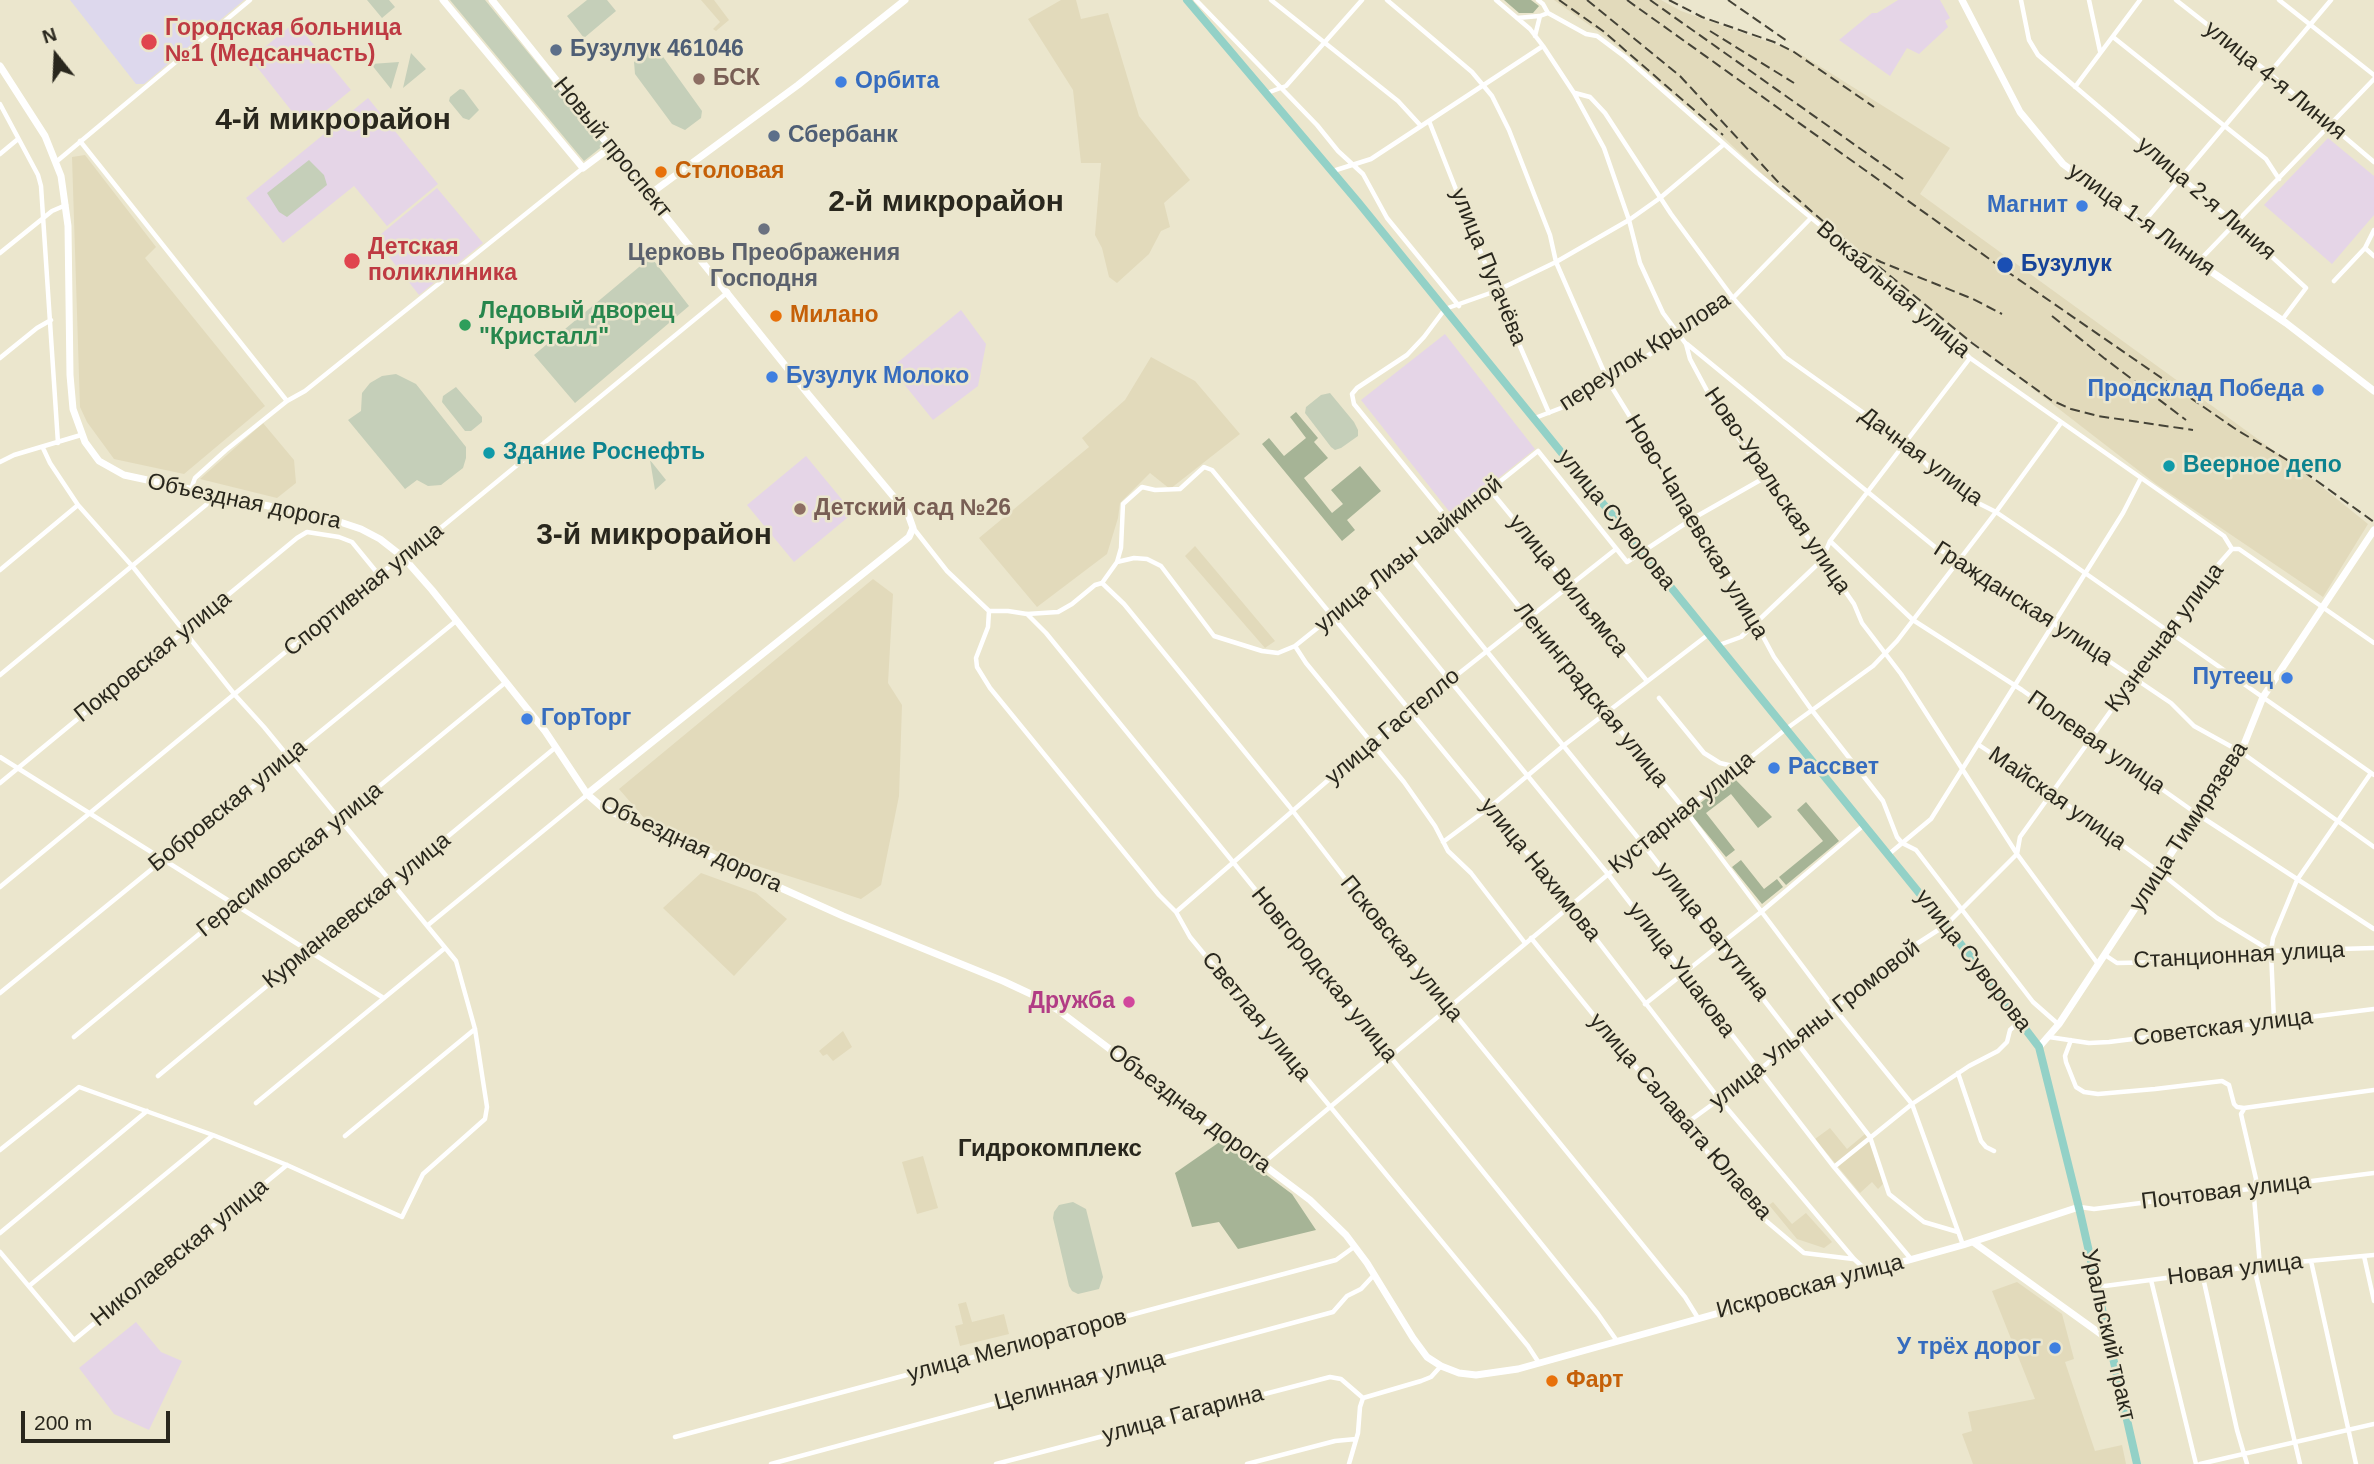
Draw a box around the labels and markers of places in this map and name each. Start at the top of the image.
place label: Городская больница №1 (Медсанчасть) [165,15,402,69]
marker: Городская больница №1 (Медсанчасть) [139,32,159,52]
place label: Бузулук 461046 [570,36,744,64]
marker: Бузулук 461046 [548,42,564,58]
place label: БСК [713,65,760,93]
place label: Орбита [855,68,939,96]
marker: БСК [691,71,707,87]
marker: Орбита [833,74,849,90]
place label: Сбербанк [788,122,898,150]
marker: Сбербанк [766,128,782,144]
place label: Столовая [675,158,784,186]
marker: Столовая [653,164,669,180]
place label: Магнит [1987,192,2068,220]
marker: Магнит [2074,198,2090,214]
marker: Церковь Преображения Господня [756,221,772,237]
place label: Детская поликлиника [368,234,517,288]
place label: Церковь Преображения Господня [628,240,900,294]
marker: Детская поликлиника [342,251,362,271]
place label: Бузулук [2021,251,2112,279]
marker: Бузулук [1995,255,2015,275]
place label: Ледовый дворец "Кристалл" [479,298,674,352]
place label: Милано [790,302,879,330]
marker: Милано [768,308,784,324]
marker: Ледовый дворец "Кристалл" [457,317,473,333]
place label: Бузулук Молоко [786,363,969,391]
marker: Бузулук Молоко [764,369,780,385]
place label: Продсклад Победа [2087,376,2304,404]
marker: Продсклад Победа [2310,382,2326,398]
place label: Здание Роснефть [503,439,705,467]
marker: Здание Роснефть [481,445,497,461]
place label: Веерное депо [2183,452,2342,480]
marker: Веерное депо [2161,458,2177,474]
place label: Детский сад №26 [814,495,1011,523]
marker: Детский сад №26 [792,501,808,517]
place label: Путеец [2192,664,2273,692]
marker: Путеец [2279,670,2295,686]
place label: ГорТорг [541,705,631,733]
marker: ГорТорг [519,711,535,727]
place label: Рассвет [1788,754,1879,782]
marker: Рассвет [1766,760,1782,776]
place label: Дружба [1028,988,1115,1016]
marker: Дружба [1121,994,1137,1010]
place label: У трёх дорог [1897,1334,2041,1362]
marker: У трёх дорог [2047,1340,2063,1356]
place label: Фарт [1566,1367,1623,1395]
marker: Фарт [1544,1373,1560,1389]

